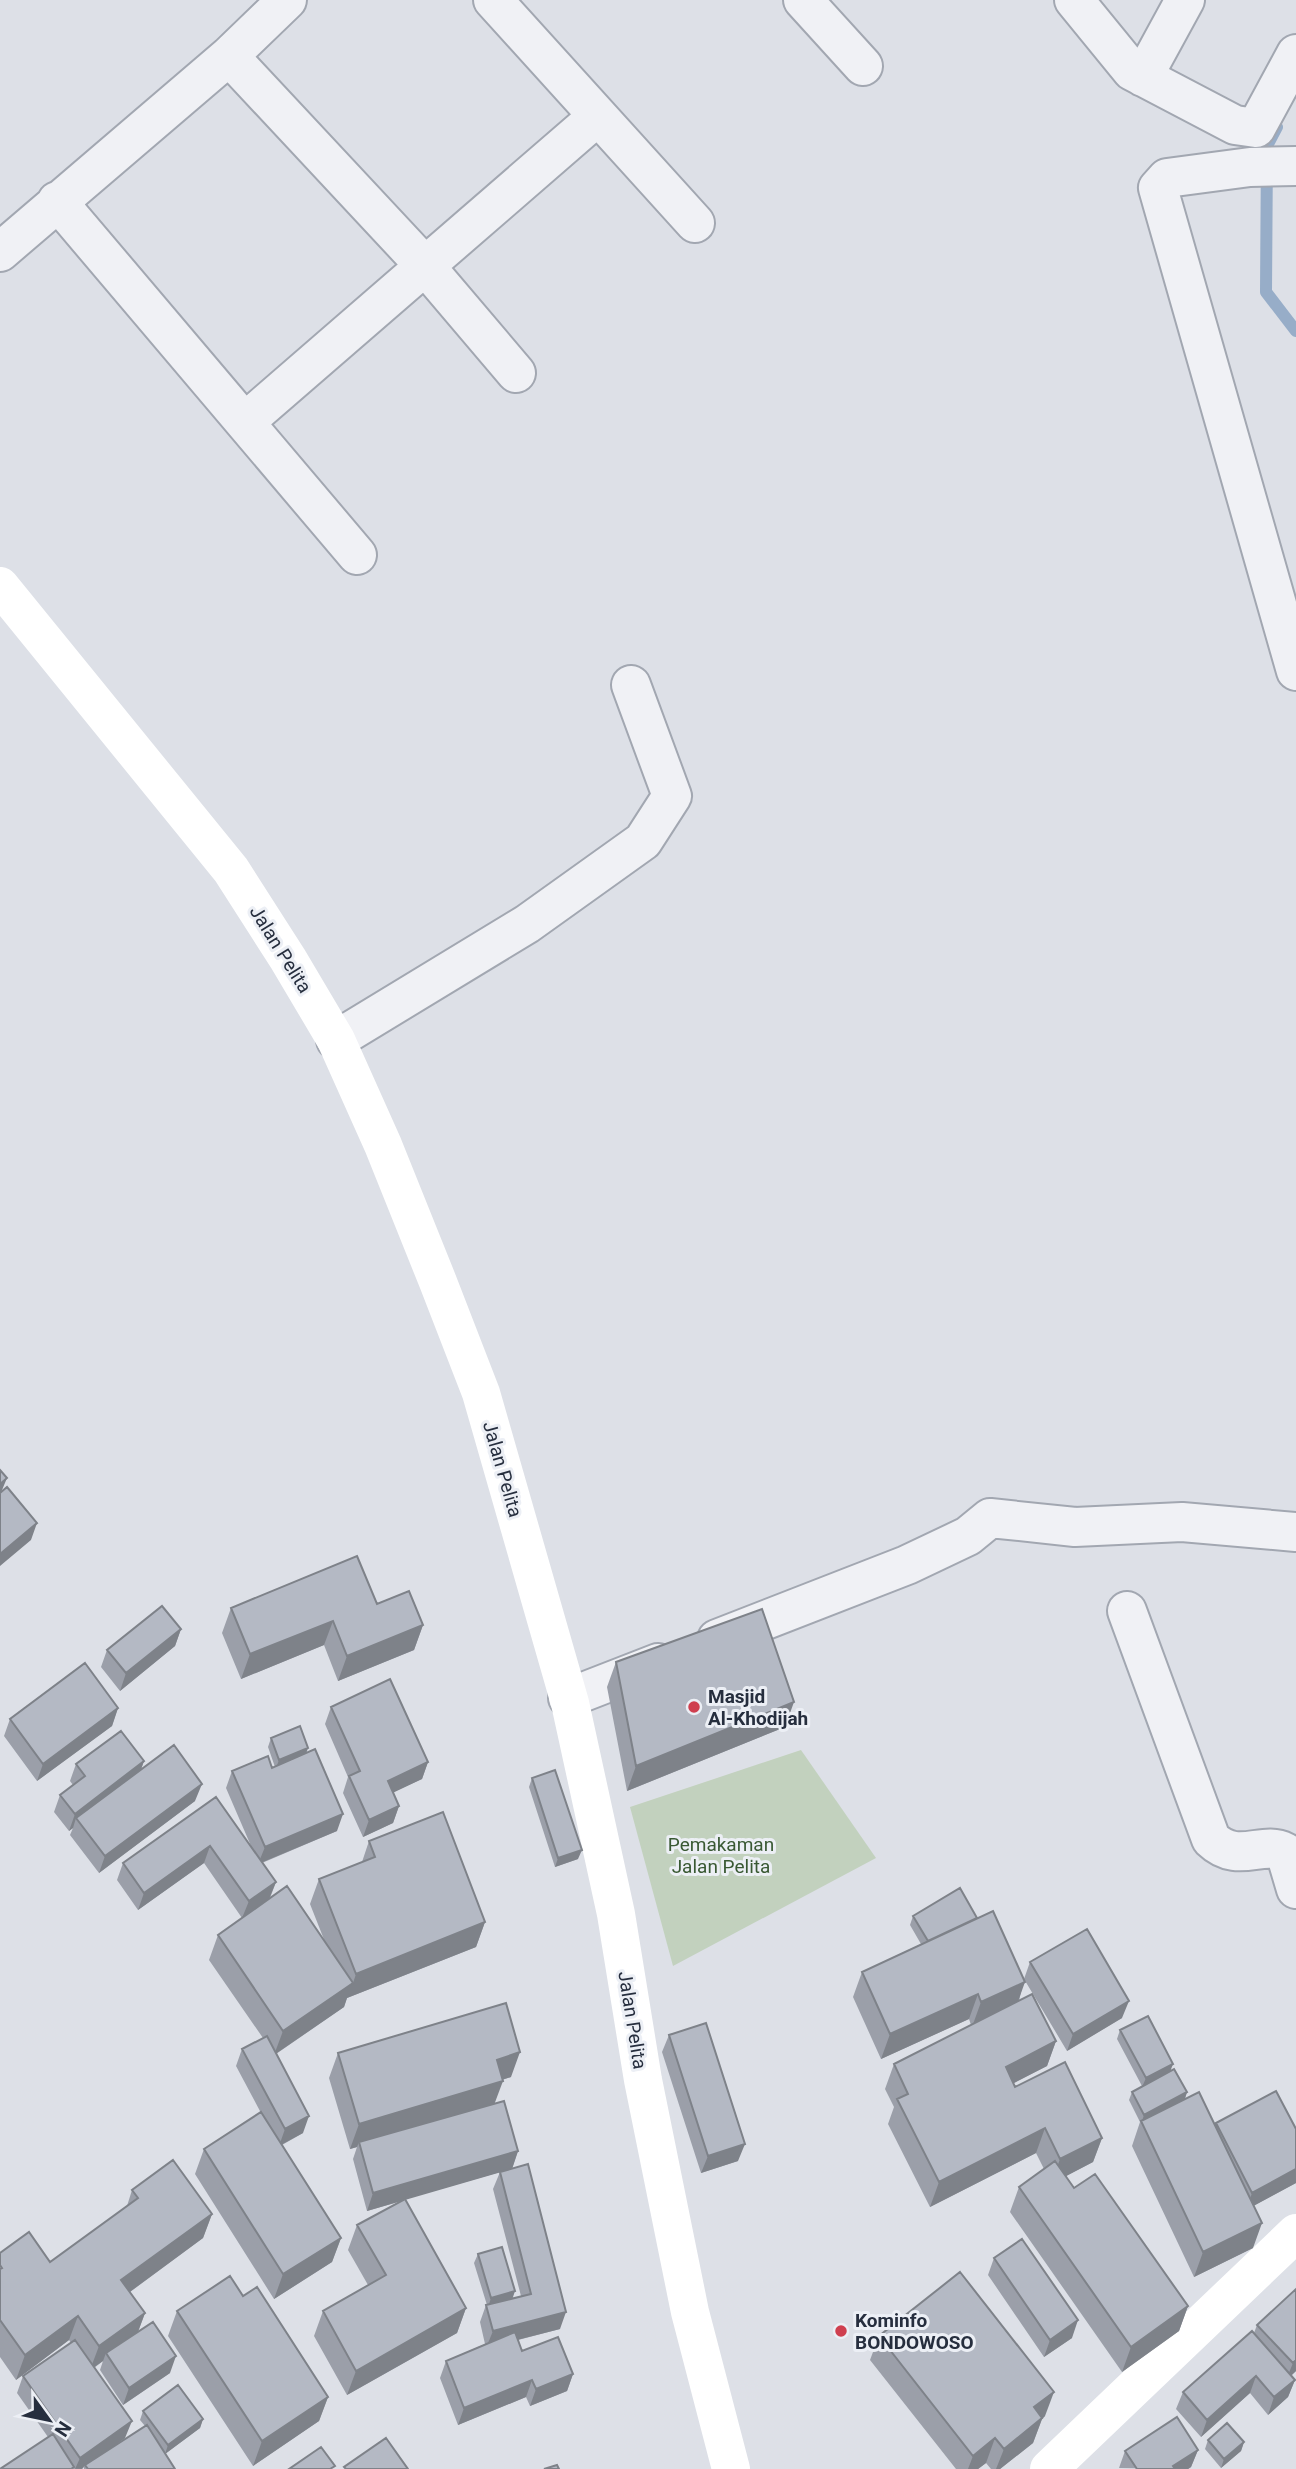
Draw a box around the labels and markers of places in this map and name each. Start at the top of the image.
place label: Masjid Al-Khodijah [708,1685,808,1730]
marker: Masjid Al-Khodijah [686,1699,702,1715]
place label: Kominfo BONDOWOSO [855,2309,974,2354]
marker: Kominfo BONDOWOSO [833,2323,849,2339]

